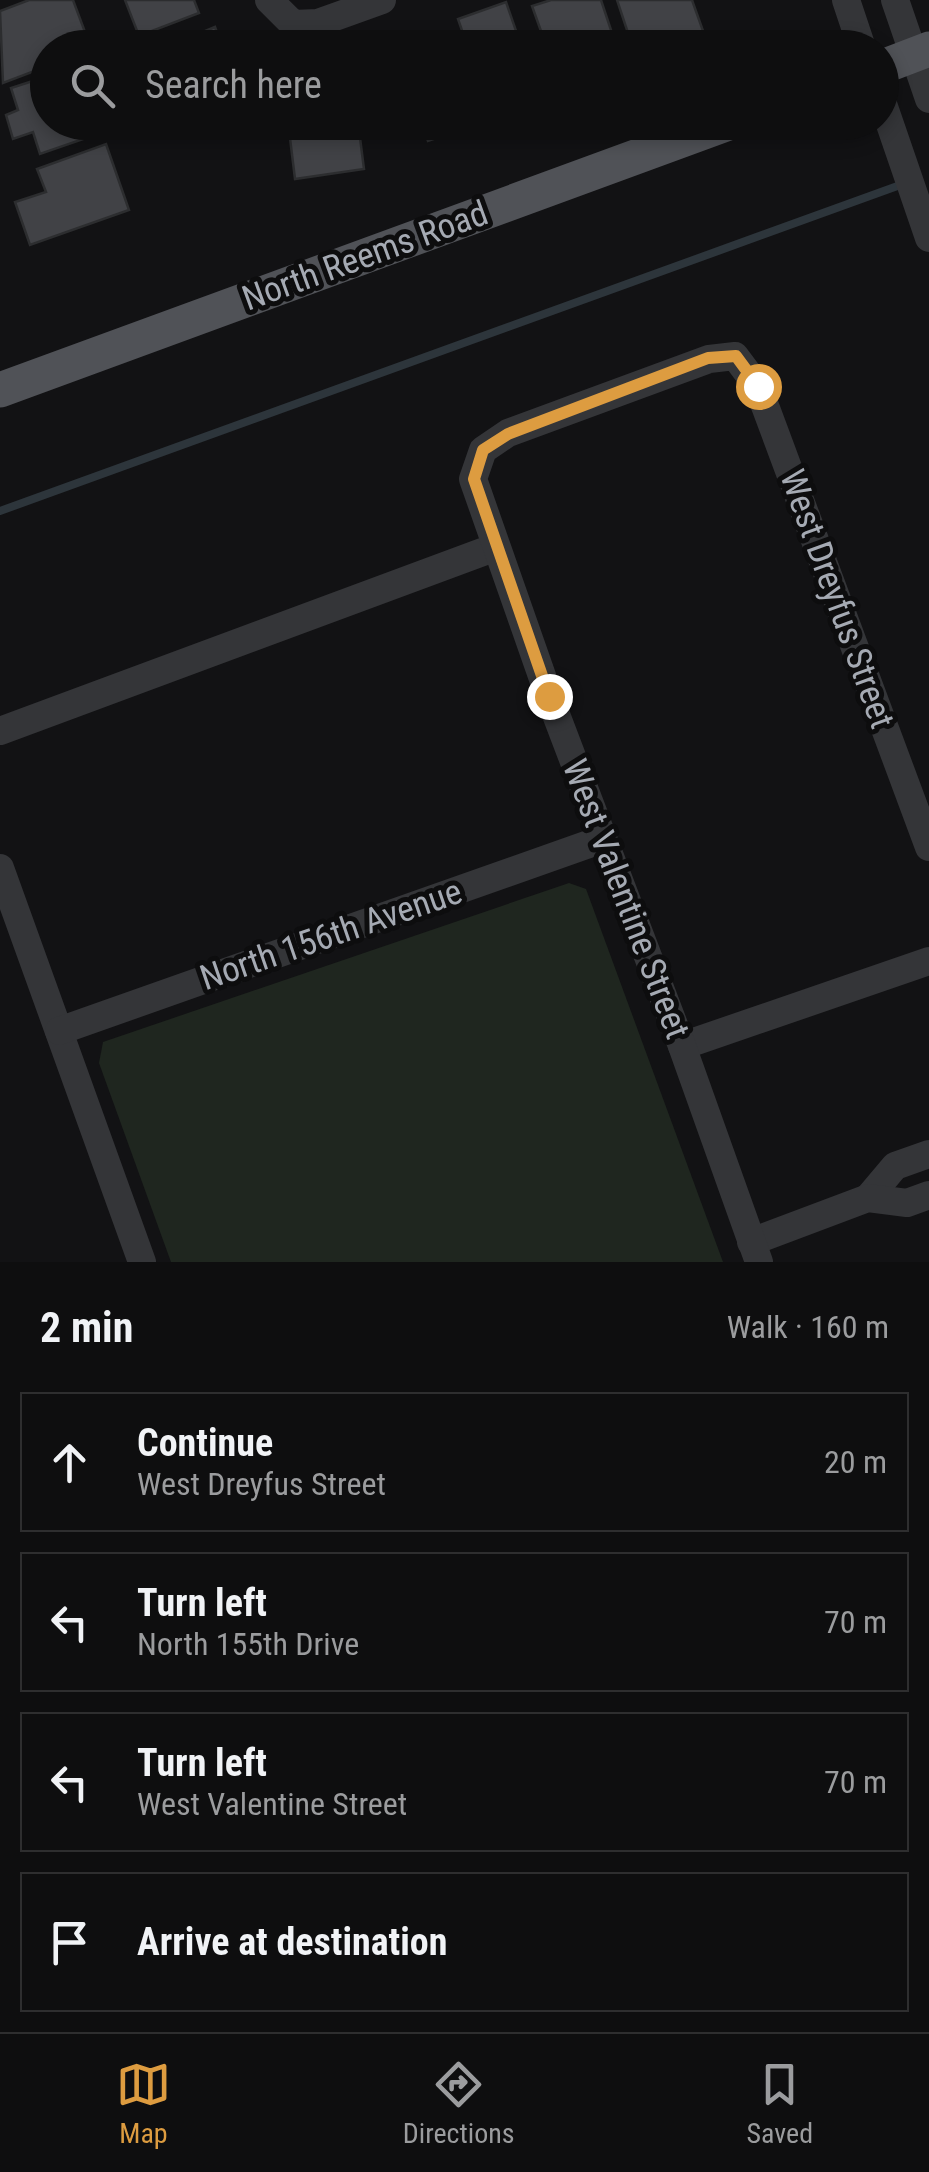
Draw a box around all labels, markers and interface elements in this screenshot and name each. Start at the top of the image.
search box [30,30,899,140]
icon: search [65,58,120,113]
text: Search here [145,63,322,107]
street label: North Reems Road [237,193,493,319]
route start [736,364,782,410]
street label: West Dreyfus Street [771,464,903,734]
route end [527,674,573,720]
street label: West Valentine Street [554,754,698,1044]
street label: North 156th Avenue [195,871,467,999]
text: 2 min [40,1303,133,1352]
text: Walk · 160 m [727,1308,889,1346]
text: Continue [137,1421,273,1465]
icon: ahead [42,1435,97,1490]
text: 20 m [824,1443,887,1481]
text: West Dreyfus Street [137,1465,386,1503]
text: Turn left [137,1581,267,1625]
icon: left [42,1595,97,1650]
text: 70 m [824,1603,887,1641]
text: North 155th Drive [137,1625,359,1663]
text: Turn left [137,1741,267,1785]
icon: left [42,1755,97,1810]
text: 70 m [824,1763,887,1801]
text: West Valentine Street [137,1785,407,1823]
icon: arrive [42,1915,97,1970]
text: Arrive at destination [137,1920,447,1964]
tab: Map [116,2057,171,2150]
tab: Directions [403,2057,515,2150]
tab: Saved [746,2057,813,2150]

